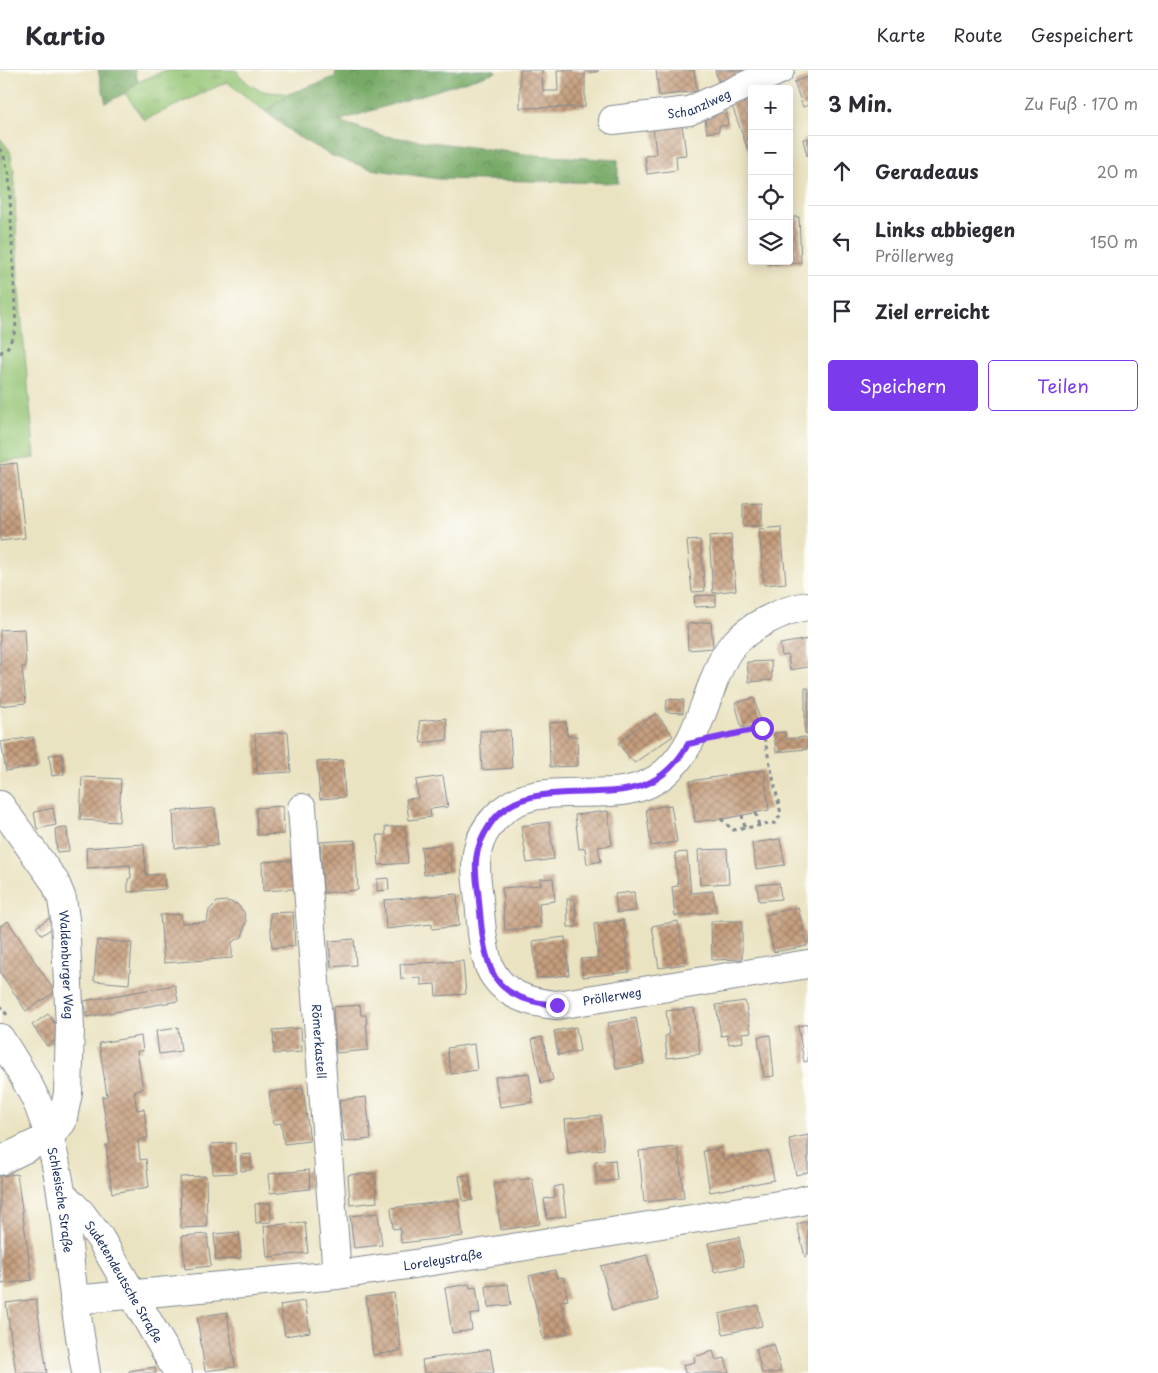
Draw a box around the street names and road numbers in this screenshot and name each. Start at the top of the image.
street label: Schanzlweg [666,84,733,122]
street label: Waldenburger Weg [55,909,79,1020]
street label: Pröllerweg [581,982,643,1010]
street label: Römerkastell [308,1003,331,1079]
street label: Schlesische Straße [43,1145,78,1254]
street label: Sudetendeutsche Straße [81,1217,167,1346]
street label: Loreleystraße [402,1244,483,1275]

